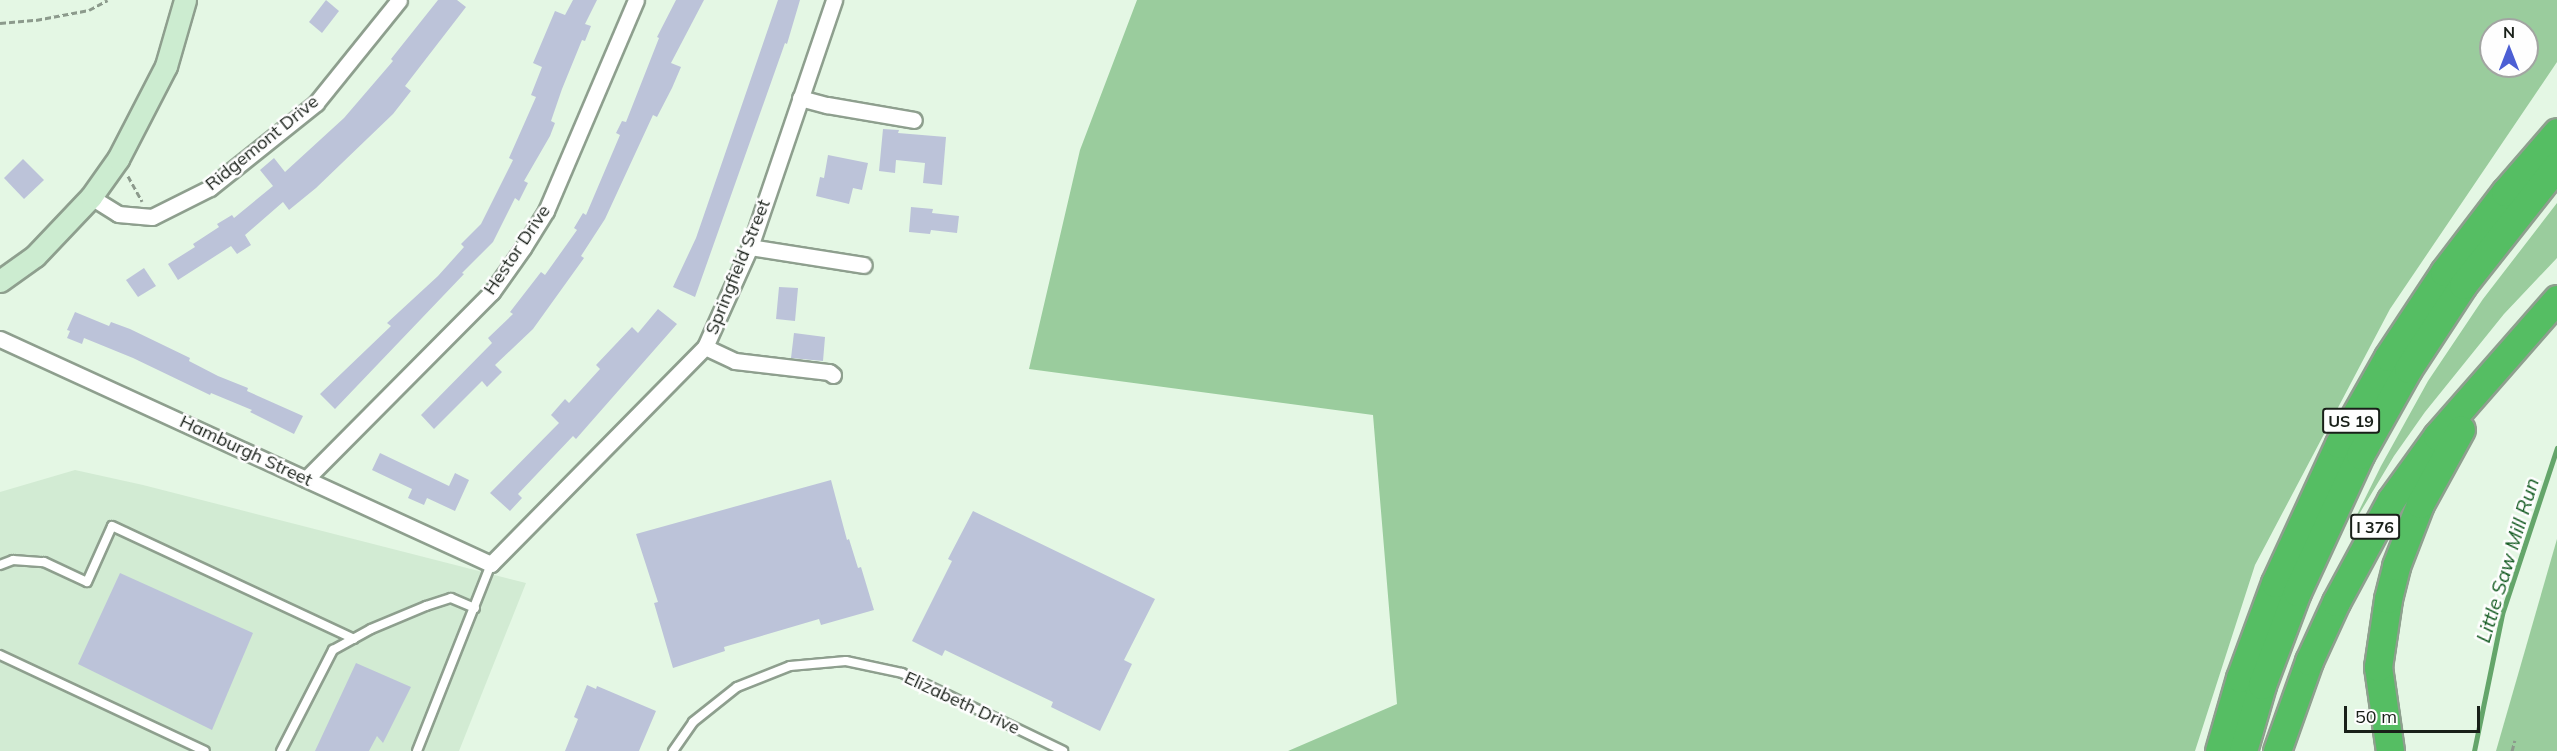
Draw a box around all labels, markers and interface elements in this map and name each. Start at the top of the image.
north arrow [2479,18,2539,78]
text: N [2503,22,2515,42]
street label: Ridgemont Drive [201,91,323,195]
street label: Springfield Street [701,196,775,338]
street label: Hestor Drive [479,201,555,299]
road number: US 19 [2321,408,2381,434]
street label: Hamburgh Street [176,411,316,491]
water label: Little Saw Mill Run [2471,475,2543,645]
road number: I 376 [2350,514,2400,540]
street label: Elizabeth Drive [901,667,1023,739]
scale bar [2347,694,2484,732]
text: 50 m [2355,705,2397,728]

